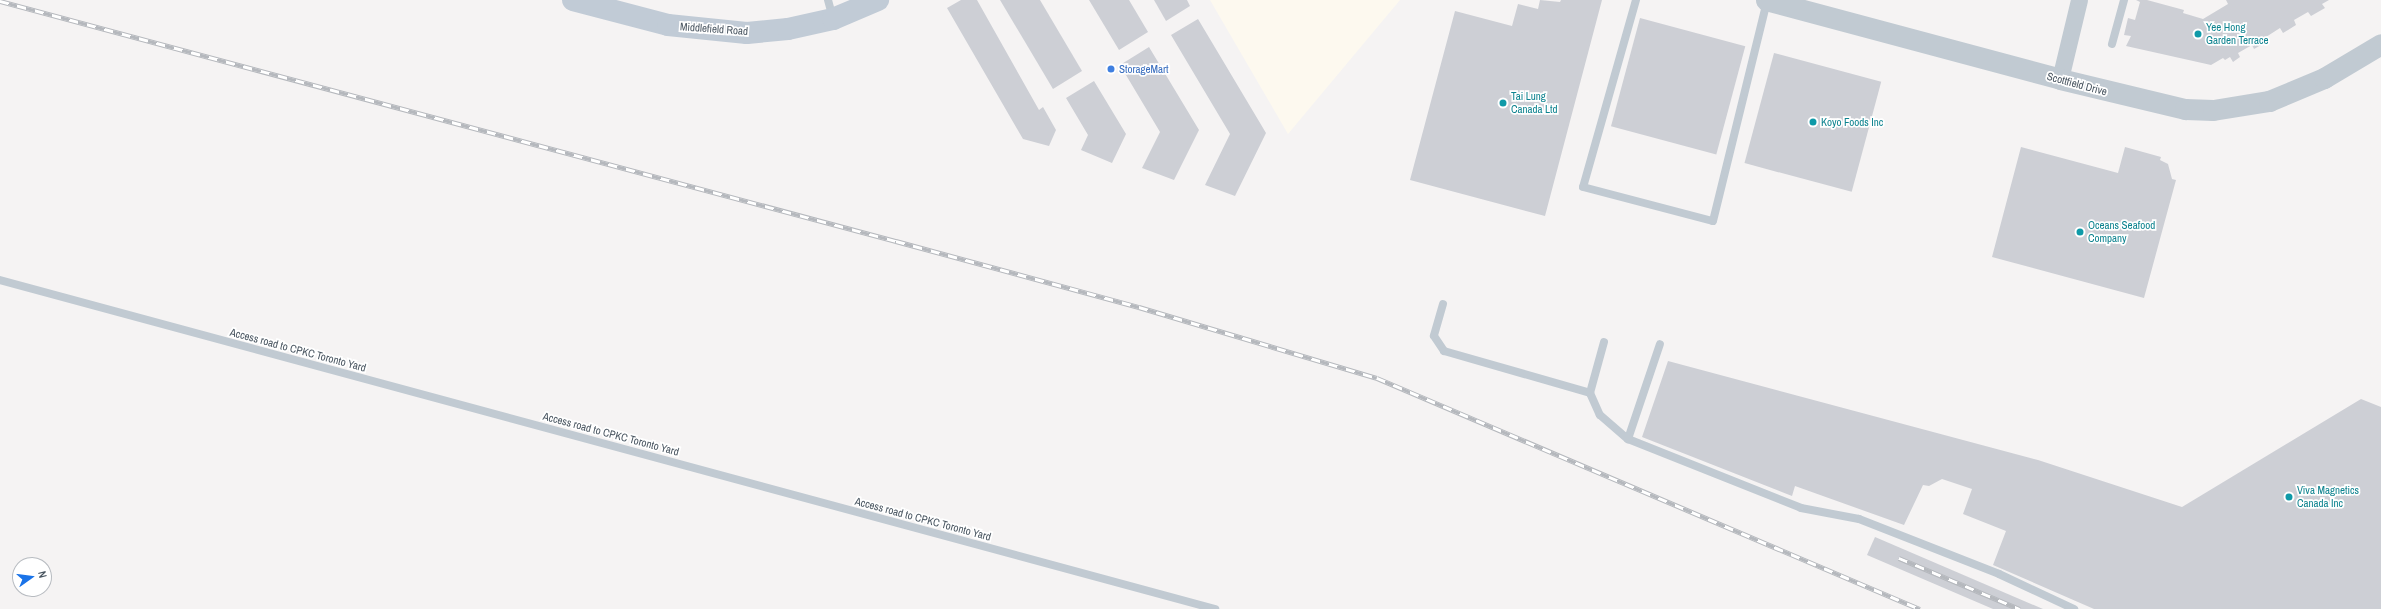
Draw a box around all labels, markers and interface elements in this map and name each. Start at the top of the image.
street label: Middlefield Road [680,20,748,38]
place label: Yee Hong Garden Terrace [2206,21,2269,47]
marker: Yee Hong Garden Terrace [2193,29,2203,39]
place label: StorageMart [1119,62,1169,76]
marker: StorageMart [1106,64,1116,74]
street label: Scottfield Drive [2046,70,2108,98]
place label: Tai Lung Canada Ltd [1511,90,1558,116]
marker: Tai Lung Canada Ltd [1498,98,1508,108]
place label: Koyo Foods Inc [1821,115,1883,129]
marker: Koyo Foods Inc [1808,117,1818,127]
place label: Oceans Seafood Company [2088,219,2155,245]
marker: Oceans Seafood Company [2075,227,2085,237]
street label: Access road to CPKC Toronto Yard [228,325,368,375]
street label: Access road to CPKC Toronto Yard [541,409,681,459]
place label: Viva Magnetics Canada Inc [2297,484,2359,510]
marker: Viva Magnetics Canada Inc [2284,492,2294,502]
street label: Access road to CPKC Toronto Yard [853,494,993,544]
north arrow [12,557,52,597]
text: N [35,569,50,579]

